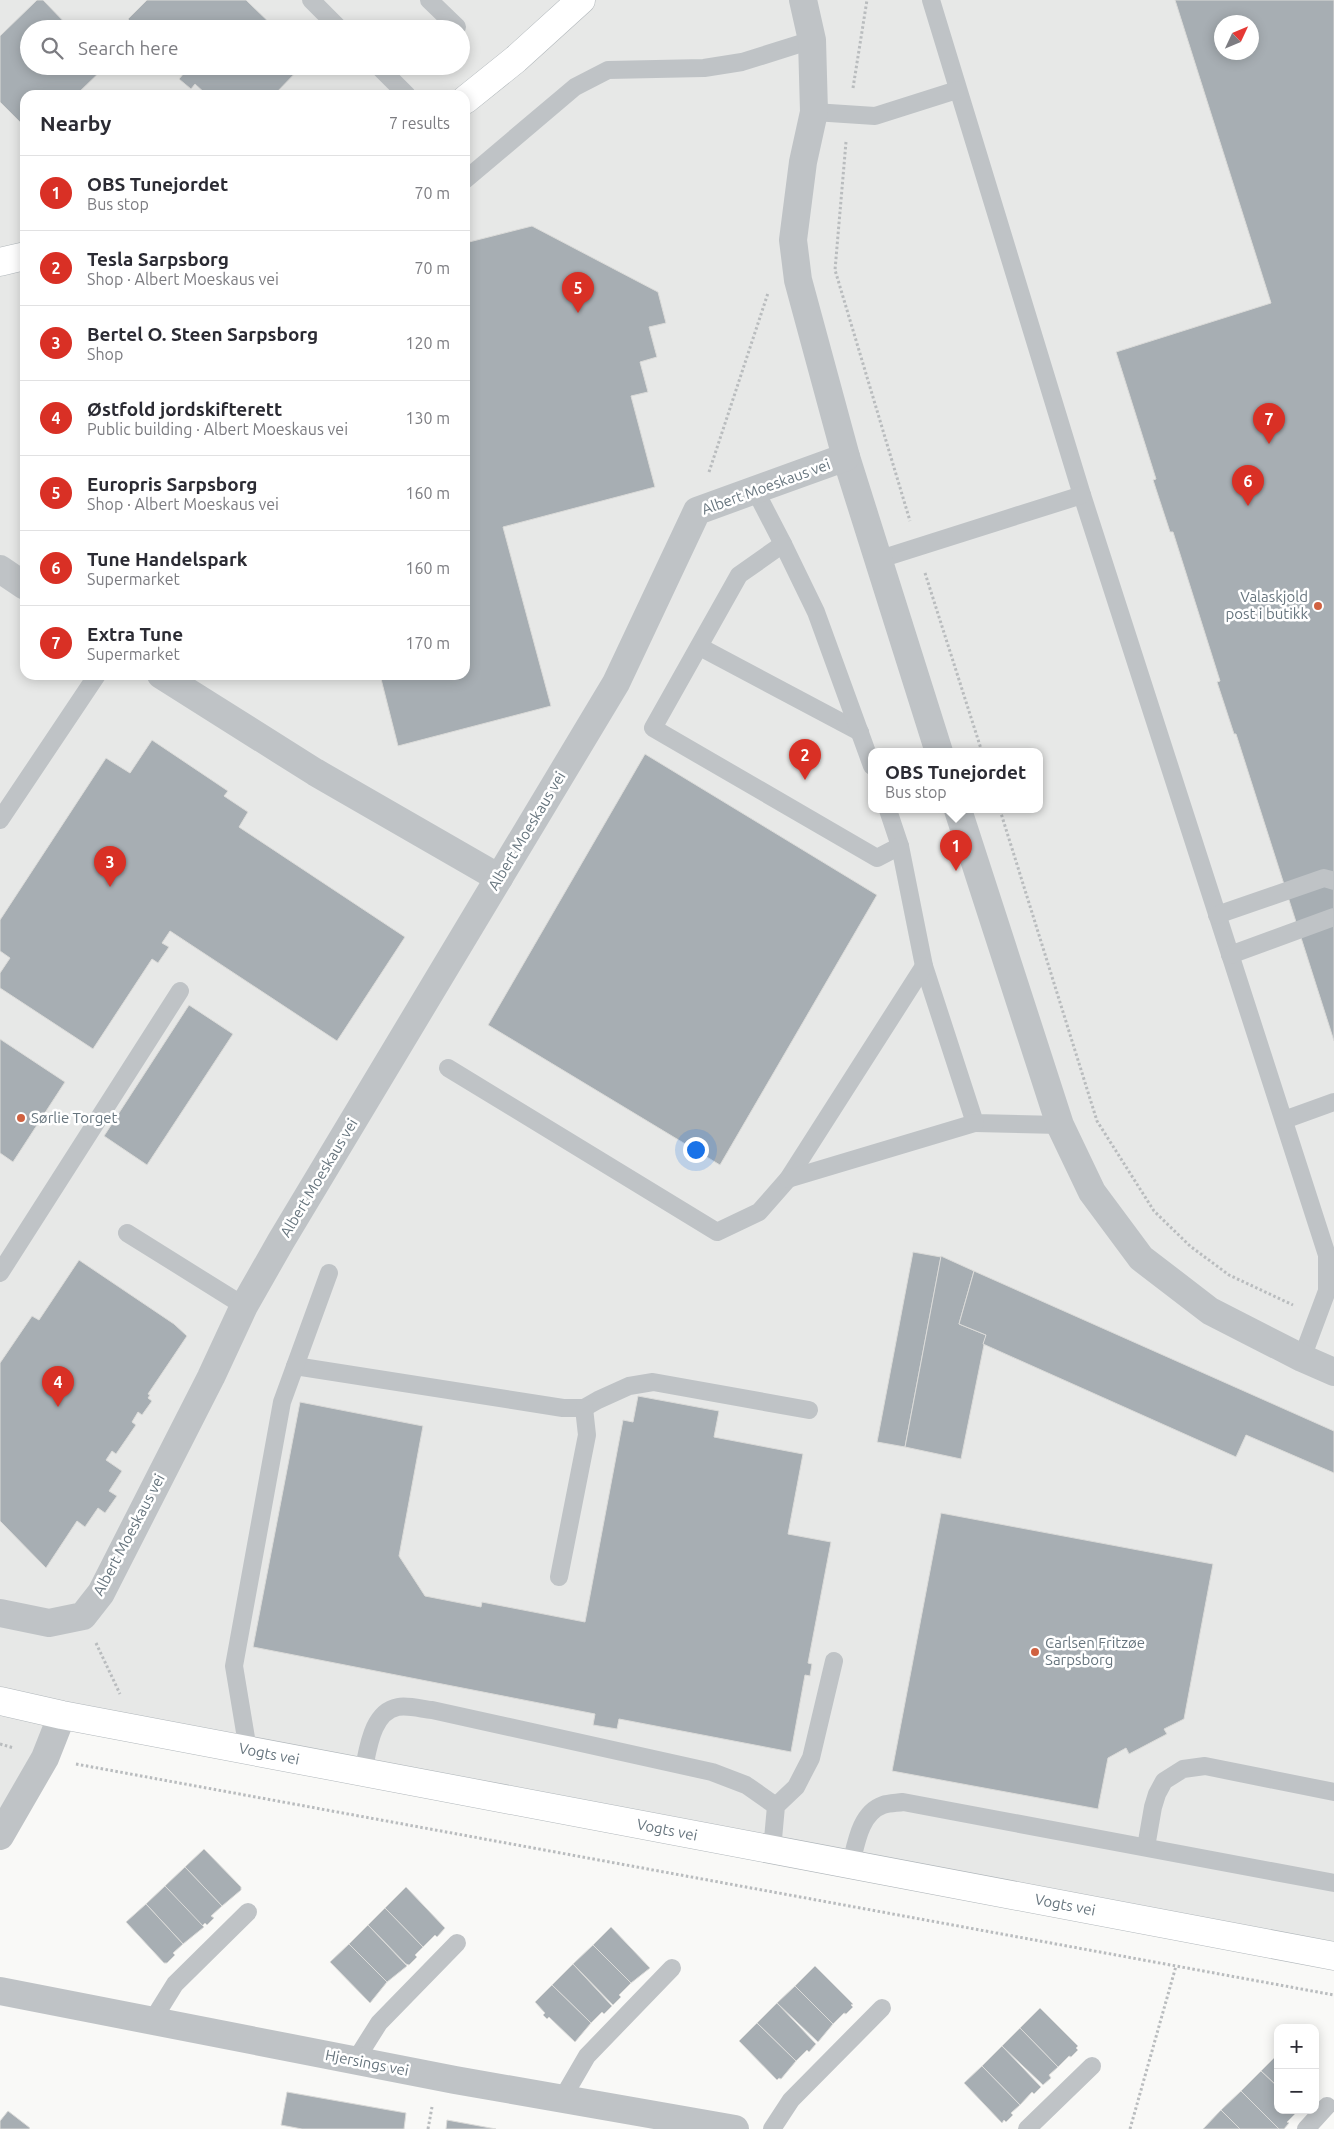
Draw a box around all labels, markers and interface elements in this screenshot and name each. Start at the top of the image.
north arrow [1214,15,1259,60]
search box [20,20,470,75]
icon: search [38,34,66,62]
text: Search here [78,37,178,59]
text: Nearby [40,111,111,135]
text: 7 results [389,114,450,132]
text: OBS Tunejordet [87,173,228,195]
text: 1 [51,184,61,202]
text: 70 m [414,184,450,202]
text: Bus stop [87,195,149,213]
text: Tesla Sarpsborg [87,248,229,270]
text: 2 [51,259,61,277]
text: 70 m [414,259,450,277]
text: Shop · Albert Moeskaus vei [87,270,279,288]
pin: 5 [562,272,594,313]
text: Bertel O. Steen Sarpsborg [87,323,318,345]
text: 3 [51,334,61,352]
text: 120 m [405,334,450,352]
text: Shop [87,345,123,363]
text: Østfold jordskifterett [87,398,282,420]
pin: 7 [1253,403,1285,444]
text: 4 [51,409,61,427]
text: 130 m [405,409,450,427]
text: Public building · Albert Moeskaus vei [87,420,348,438]
street label: Albert Moeskaus vei [699,455,832,518]
pin: 6 [1232,465,1264,506]
text: Europris Sarpsborg [87,473,258,495]
text: 5 [51,484,61,502]
text: 160 m [405,484,450,502]
text: Shop · Albert Moeskaus vei [87,495,279,513]
text: Tune Handelspark [87,548,247,570]
text: 6 [51,559,61,577]
text: 160 m [405,559,450,577]
text: Supermarket [87,570,180,588]
place label: Valaskjold post i butikk [1225,588,1308,622]
marker: Valaskjold post i butikk [1312,600,1324,612]
text: Extra Tune [87,623,183,645]
text: 7 [51,634,61,652]
text: 170 m [405,634,450,652]
text: Supermarket [87,645,180,663]
pin: 2 [789,739,821,780]
popup [868,748,1043,813]
text: OBS Tunejordet [885,761,1026,783]
street label: Albert Moeskaus vei [484,768,569,893]
text: Bus stop [885,783,947,801]
pin: 1 [940,830,972,871]
pin: 3 [94,846,126,887]
place label: Sørlie Torget [31,1109,118,1126]
marker: Sørlie Torget [15,1112,27,1124]
street label: Albert Moeskaus vei [276,1115,361,1240]
your location [683,1137,709,1163]
pin: 4 [42,1366,74,1407]
street label: Albert Moeskaus vei [89,1471,168,1599]
place label: Carlsen Fritzøe Sarpsborg [1045,1634,1145,1668]
marker: Carlsen Fritzøe Sarpsborg [1029,1646,1041,1658]
street label: Vogts vei [237,1739,301,1768]
street label: Vogts vei [635,1815,699,1844]
street label: Vogts vei [1033,1890,1097,1919]
map controls [1274,2024,1319,2114]
button: + [1274,2024,1319,2069]
street label: Hjersings vei [324,2046,410,2079]
button: − [1274,2069,1319,2114]

